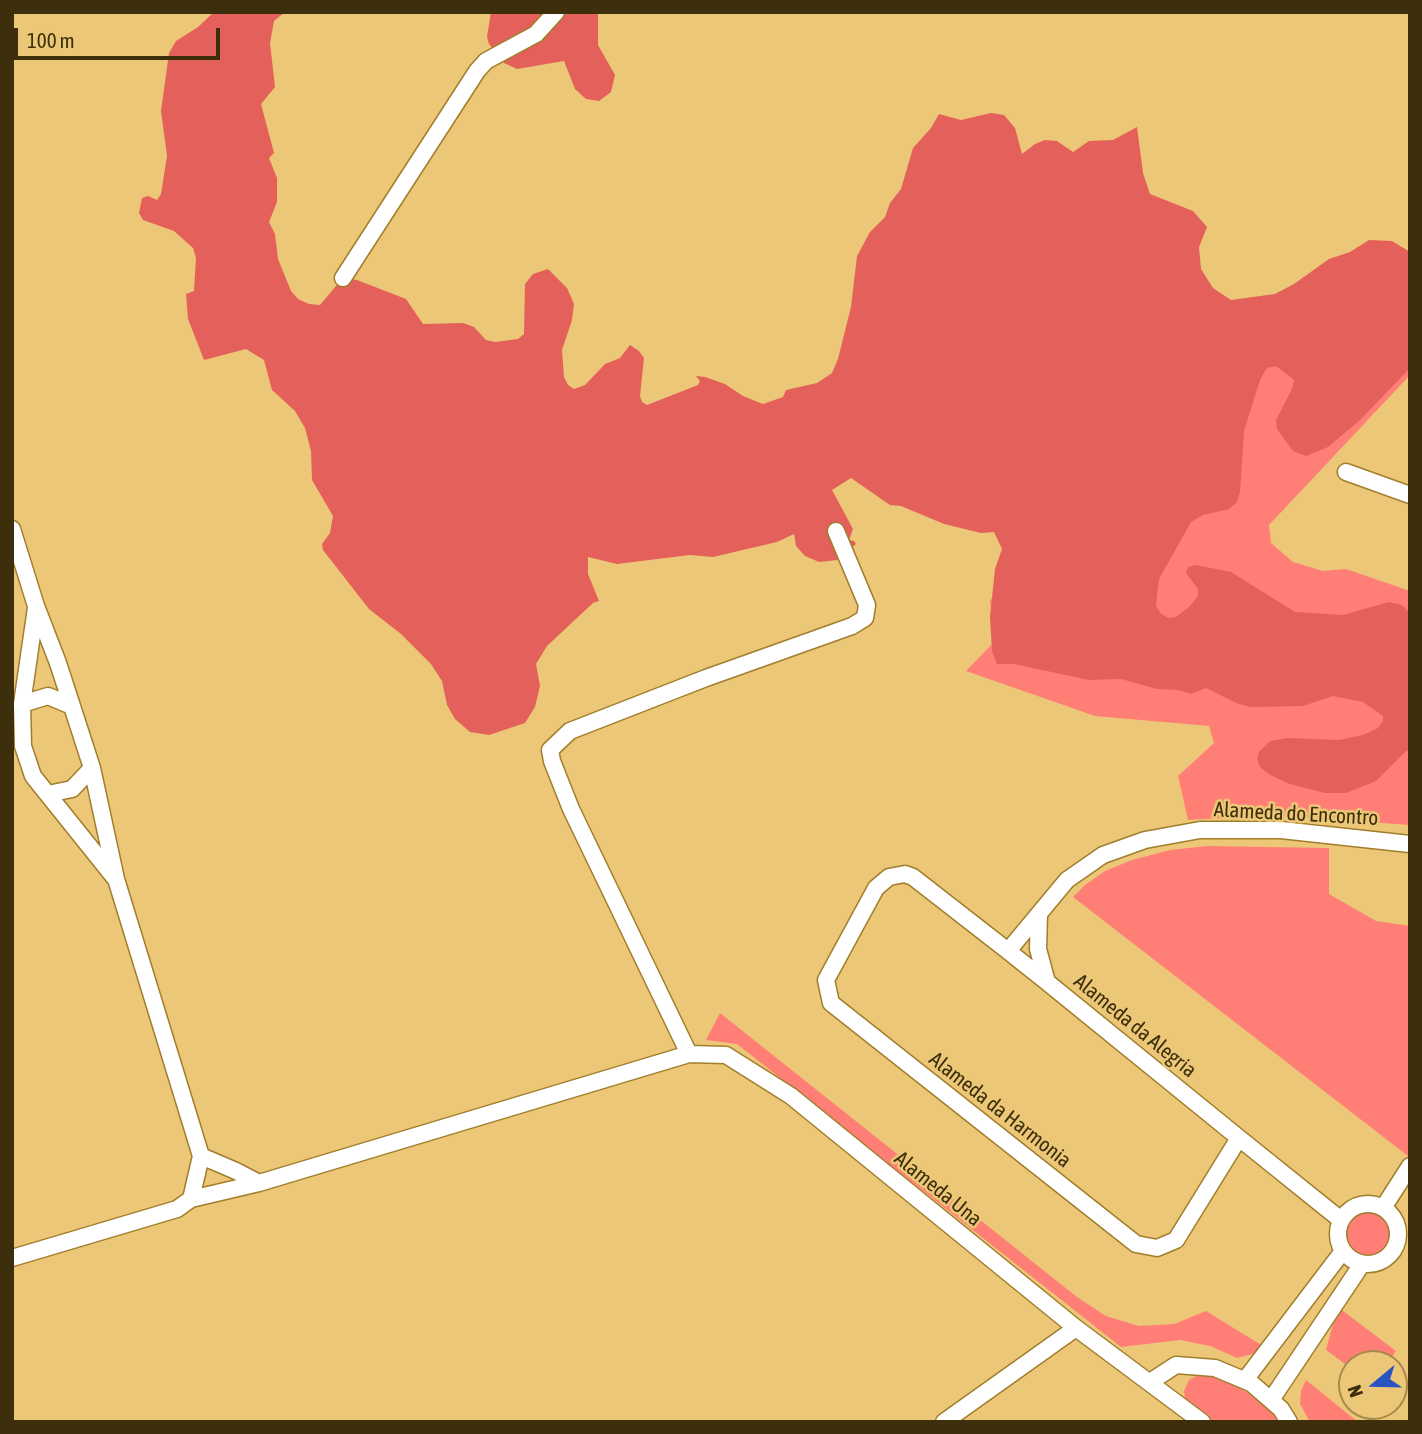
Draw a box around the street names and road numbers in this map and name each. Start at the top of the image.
street label: Alameda do Encontro [1213,797,1379,831]
street label: Alameda da Alegria [1069,969,1201,1083]
street label: Alameda da Harmonia [924,1047,1076,1173]
street label: Alameda Una [889,1146,987,1232]

